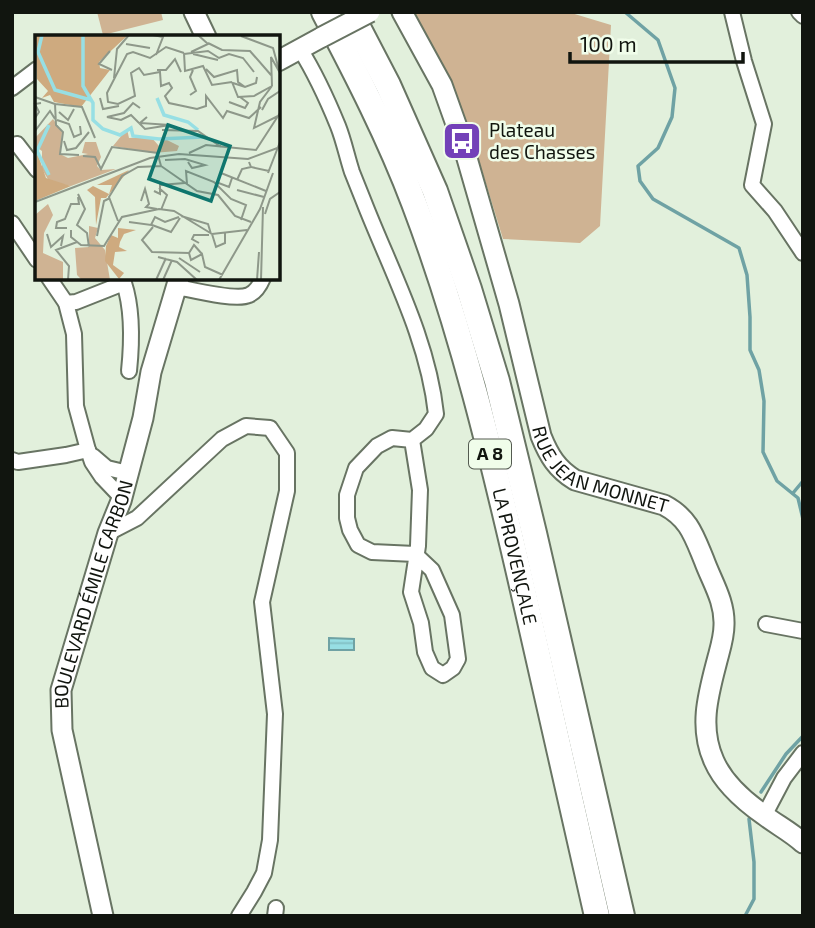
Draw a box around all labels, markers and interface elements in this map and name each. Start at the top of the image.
scale bar [570,21,743,65]
text: 100 m [580,31,637,56]
inset map [35,35,280,280]
place label: Plateau des Chasses [489,118,595,163]
bus stop icon: Plateau des Chasses [441,120,483,162]
street label: RUE JEAN MONNET [528,424,671,517]
road number: A 8 [469,440,511,468]
street label: BOULEVARD ÉMILE CARBON [49,477,137,709]
street label: LA PROVENÇALE [488,485,543,627]

